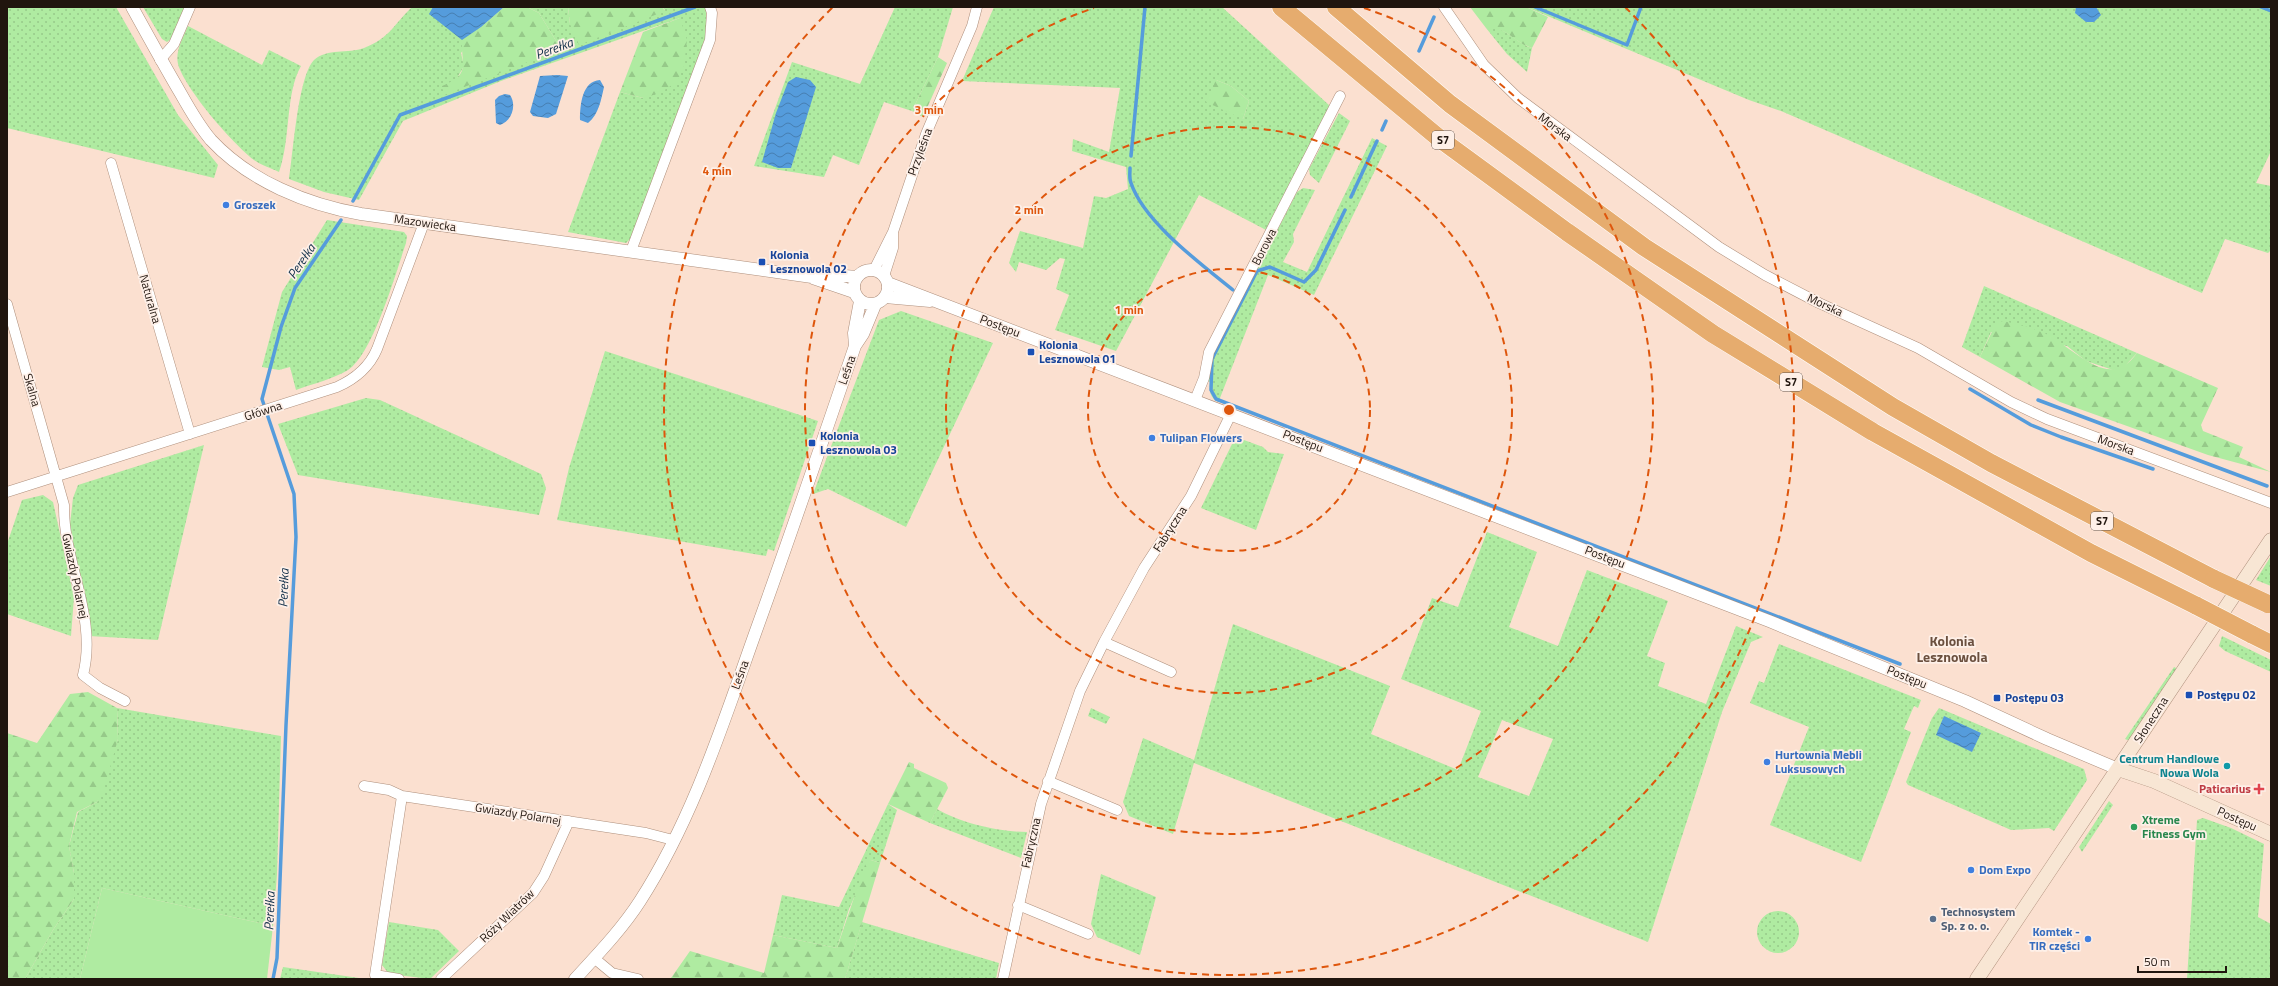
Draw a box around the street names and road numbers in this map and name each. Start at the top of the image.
street label: Morska [1534,108,1576,146]
street label: Przyleśna [902,125,937,178]
road number: S7 [1432,131,1454,149]
street label: Mazowiecka [393,209,457,236]
street label: Borowa [1246,225,1281,269]
street label: Naturalna [134,272,167,326]
street label: Morska [1804,288,1846,321]
street label: Postępu [977,309,1023,342]
street label: Leśna [833,353,860,387]
street label: Skalna [19,371,46,409]
road number: S7 [1780,373,1802,391]
street label: Główna [241,395,284,426]
street label: Postępu [1280,424,1326,457]
street label: Morska [2095,429,2137,460]
street label: Fabryczna [1148,502,1192,555]
road number: S7 [2091,512,2113,530]
street label: Gwiazdy Polarnej [57,531,94,620]
street label: Postępu [1582,540,1628,573]
street label: Leśna [726,658,754,692]
street label: Postępu [1884,660,1930,693]
street label: Słoneczna [2128,693,2173,747]
street label: Gwiazdy Polarnej [474,797,562,830]
street label: Postępu [2214,801,2260,836]
street label: Fabryczna [1015,816,1046,870]
street label: Róży Wiatrów [475,884,539,947]

